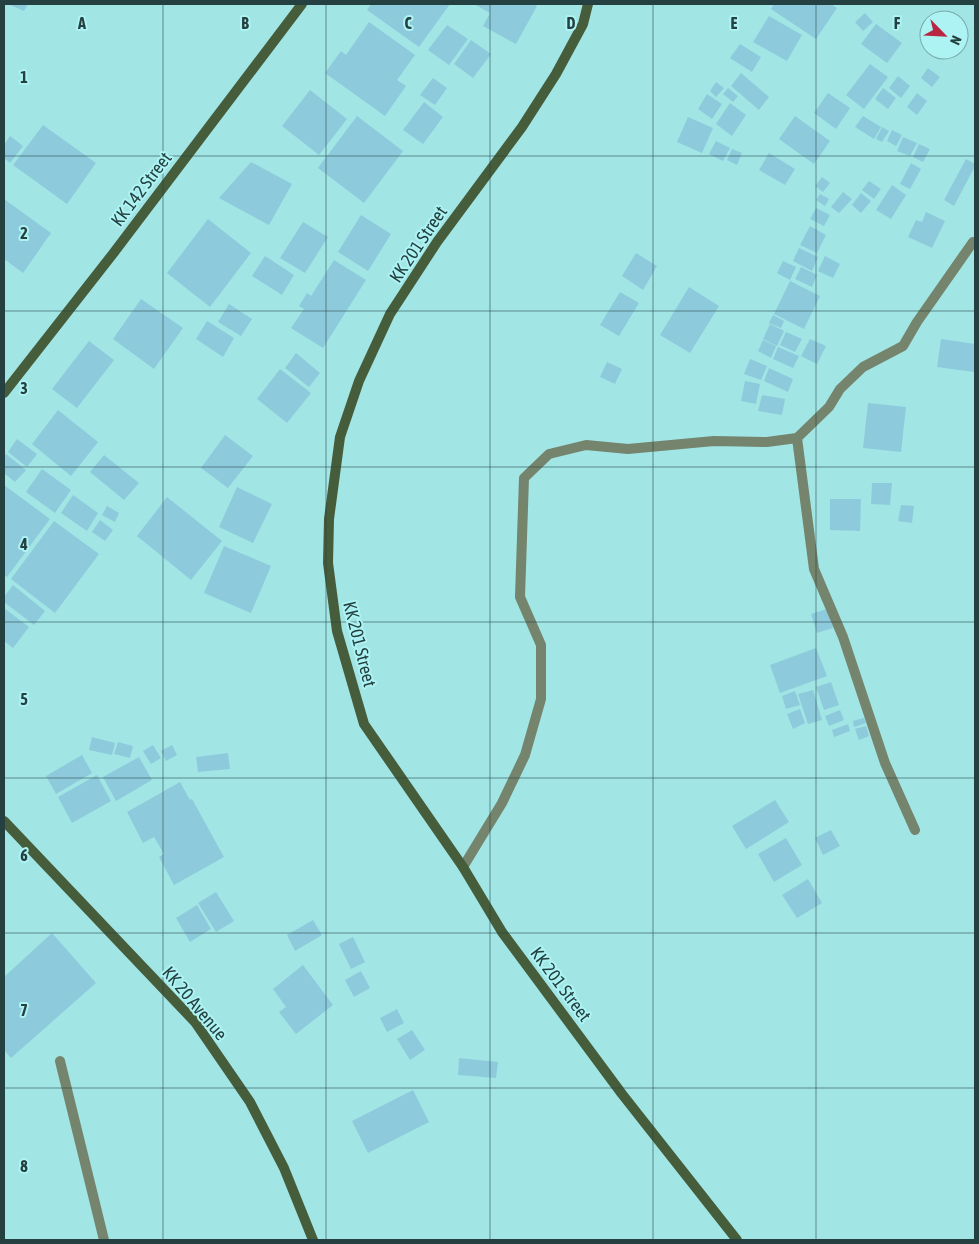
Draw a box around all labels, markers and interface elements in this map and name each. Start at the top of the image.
north arrow [919,10,969,60]
text: A [77,14,86,32]
text: B [241,14,249,32]
text: C [404,14,412,32]
text: D [567,14,576,32]
text: E [731,14,738,32]
text: F [894,14,901,32]
text: N [947,33,965,47]
text: 1 [20,68,28,86]
street label: KK 142 Street [106,148,176,230]
street label: KK 201 Street [385,202,451,286]
text: 2 [20,224,28,242]
text: 3 [20,379,28,397]
text: 4 [19,535,28,553]
street label: KK 201 Street [339,599,381,689]
text: 5 [20,690,28,708]
text: 6 [20,846,28,864]
street label: KK 201 Street [526,943,596,1025]
street label: KK 20 Avenue [158,962,232,1044]
text: 7 [20,1001,28,1019]
text: 8 [20,1157,28,1175]

